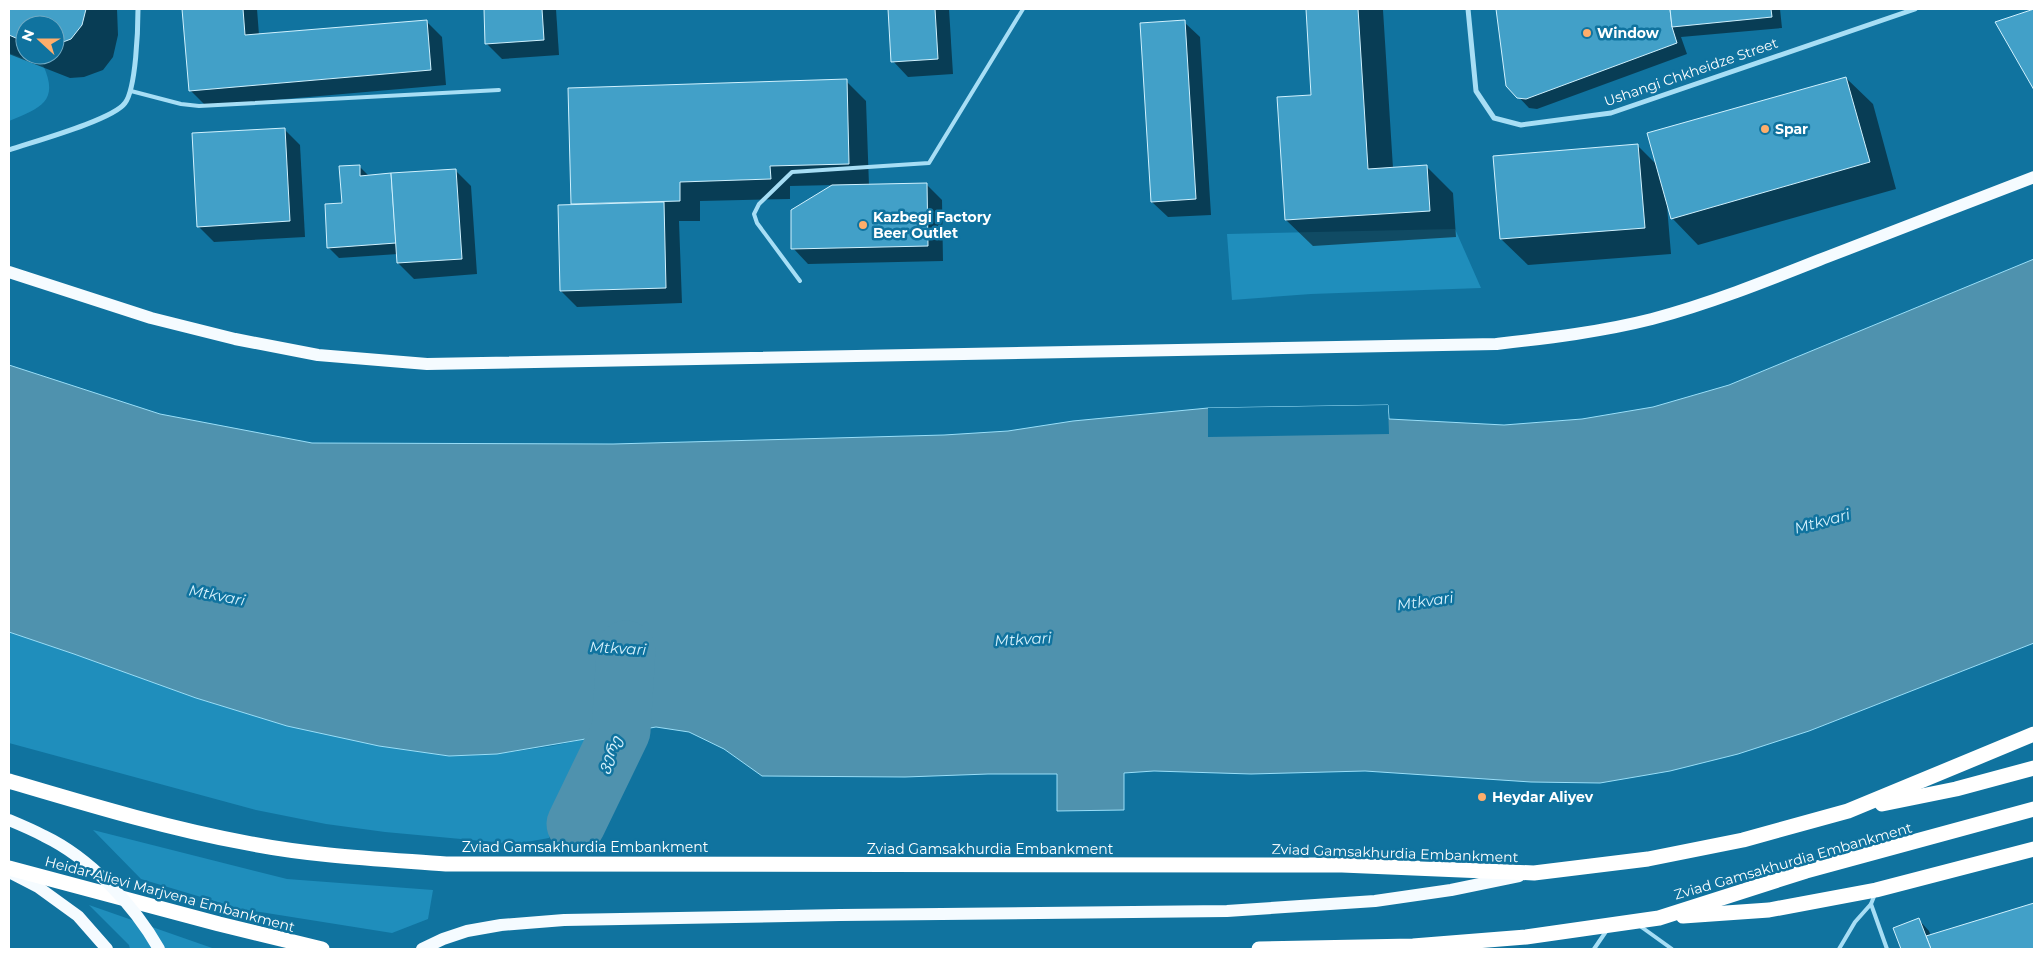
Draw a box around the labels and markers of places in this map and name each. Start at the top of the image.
place label: Window [1597,24,1660,42]
marker: Window [1581,27,1593,39]
place label: Spar [1775,120,1808,138]
marker: Spar [1759,123,1771,135]
place label: Kazbegi Factory Beer Outlet [873,208,992,242]
marker: Kazbegi Factory Beer Outlet [857,219,869,231]
place label: Heydar Aliyev [1492,788,1594,806]
marker: Heydar Aliyev [1476,791,1488,803]

